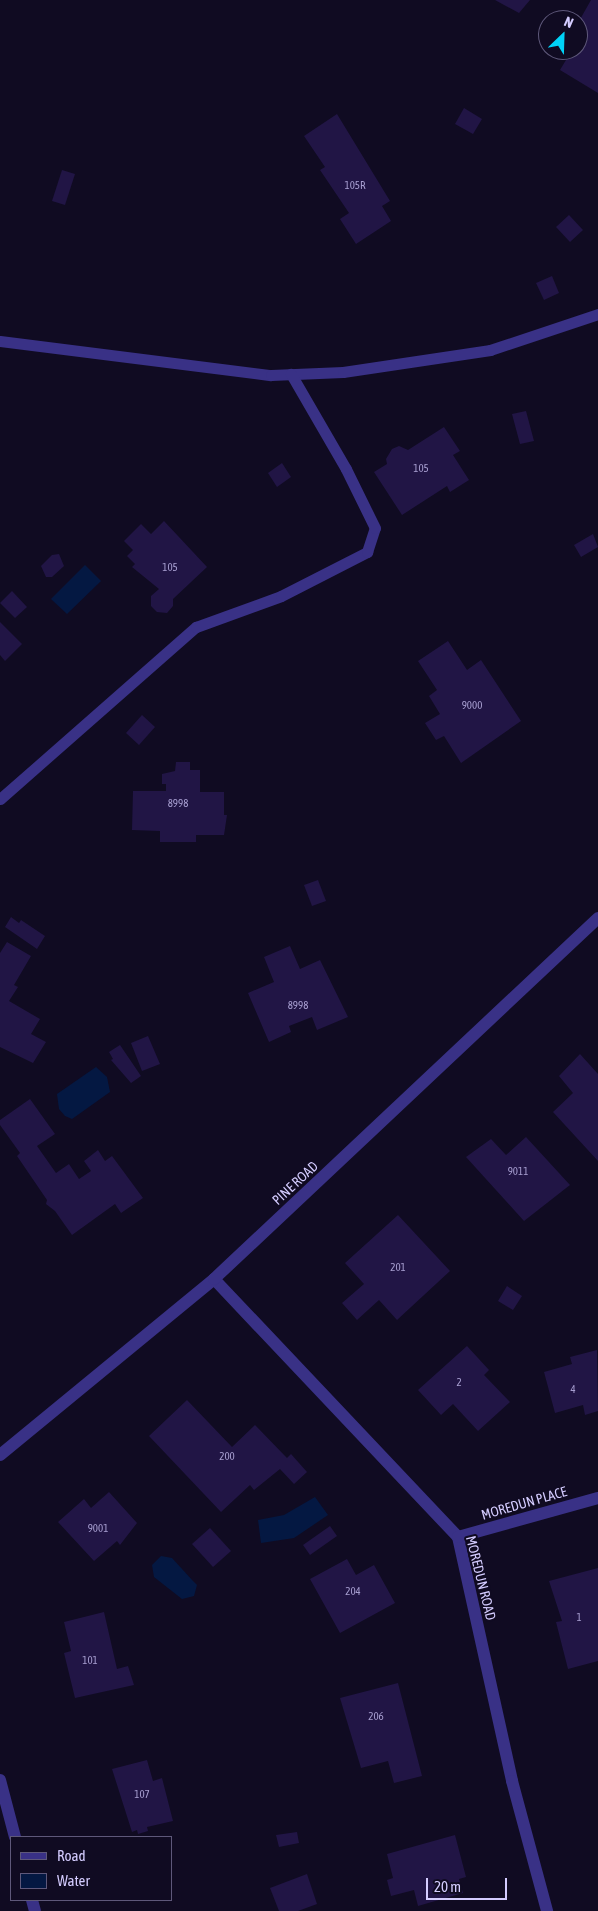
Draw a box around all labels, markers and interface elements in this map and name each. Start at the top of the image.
north arrow [538,10,588,60]
text: N [562,13,576,31]
house number: 105R [344,178,366,192]
house number: 105 [413,461,429,475]
house number: 105 [162,560,178,574]
house number: 9000 [462,698,482,712]
house number: 8998 [168,796,188,810]
house number: 8998 [288,998,308,1012]
street label: PINE ROAD [269,1158,321,1208]
house number: 9011 [508,1164,528,1178]
house number: 201 [390,1260,406,1274]
house number: 2 [456,1375,462,1389]
house number: 4 [570,1382,576,1396]
house number: 200 [219,1449,235,1463]
street label: MOREDUN PLACE [479,1483,569,1523]
house number: 9001 [88,1521,108,1535]
street label: MOREDUN ROAD [462,1534,500,1622]
house number: 204 [345,1584,361,1598]
house number: 1 [576,1610,582,1624]
house number: 101 [82,1653,98,1667]
house number: 206 [368,1709,384,1723]
house number: 107 [134,1787,150,1801]
legend [10,1836,172,1901]
text: Road [57,1847,86,1864]
scale bar [428,1868,509,1900]
text: Water [57,1872,90,1889]
text: 20 m [434,1878,461,1895]

